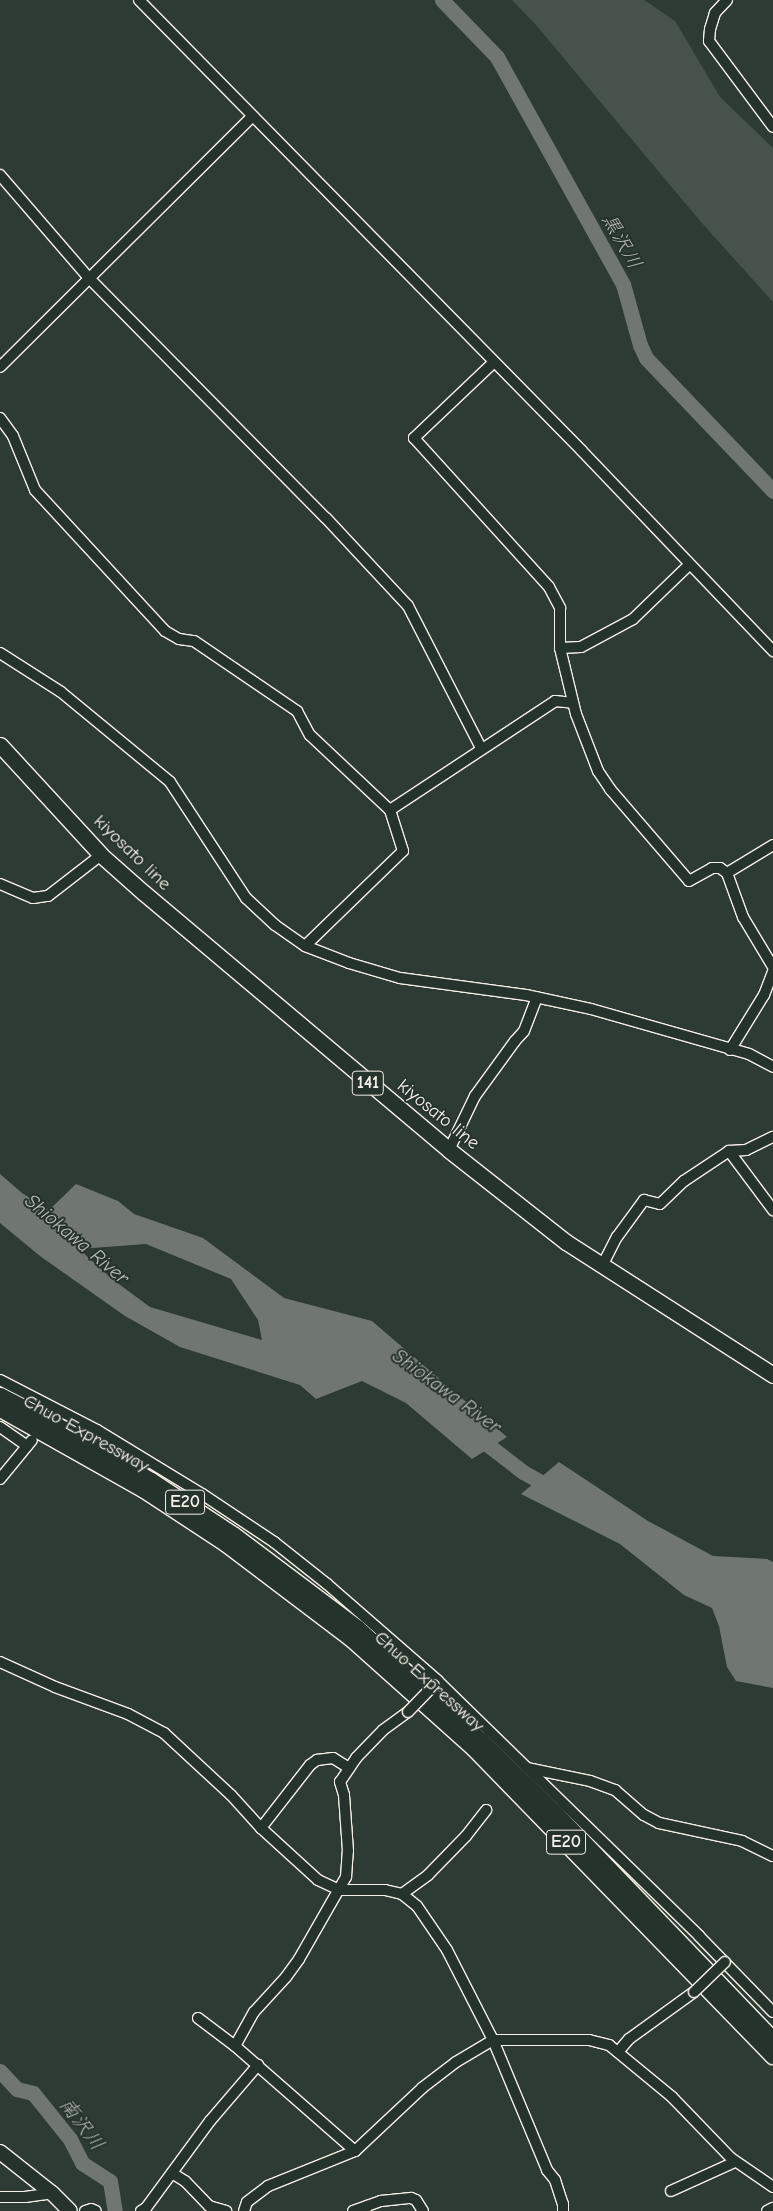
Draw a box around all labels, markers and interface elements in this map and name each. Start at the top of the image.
water label: 黒沢川 [597,209,647,273]
street label: kiyosato line [88,810,176,896]
road number: 141 [352,1068,384,1098]
street label: kiyosato line [392,1075,484,1155]
water label: Shiokawa River [20,1189,134,1289]
water label: Shiokawa River [388,1344,506,1438]
street label: Chuo Expressway [19,1390,153,1478]
road number: E20 [165,1486,205,1518]
street label: Chuo Expressway [369,1627,489,1737]
road number: E20 [546,1826,586,1858]
water label: 南沢川 [54,2093,110,2155]

